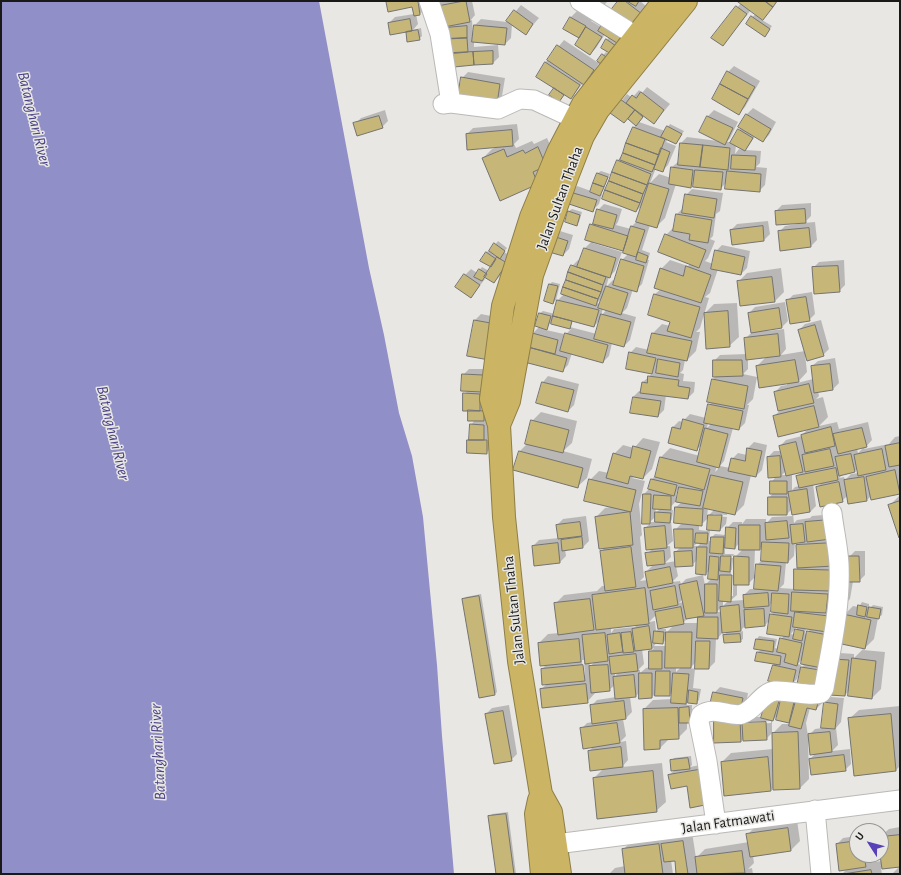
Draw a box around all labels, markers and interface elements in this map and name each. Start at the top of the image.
water label: Batanghari River [13,70,55,168]
street label: Jalan Sultan Thaha [533,144,587,252]
water label: Batanghari River [92,384,134,482]
street label: Jalan Sultan Thaha [499,555,529,665]
water label: Batanghari River [146,703,170,801]
street label: Jalan Fatmawati [680,807,776,837]
north arrow [849,823,889,863]
text: U [853,830,866,842]

